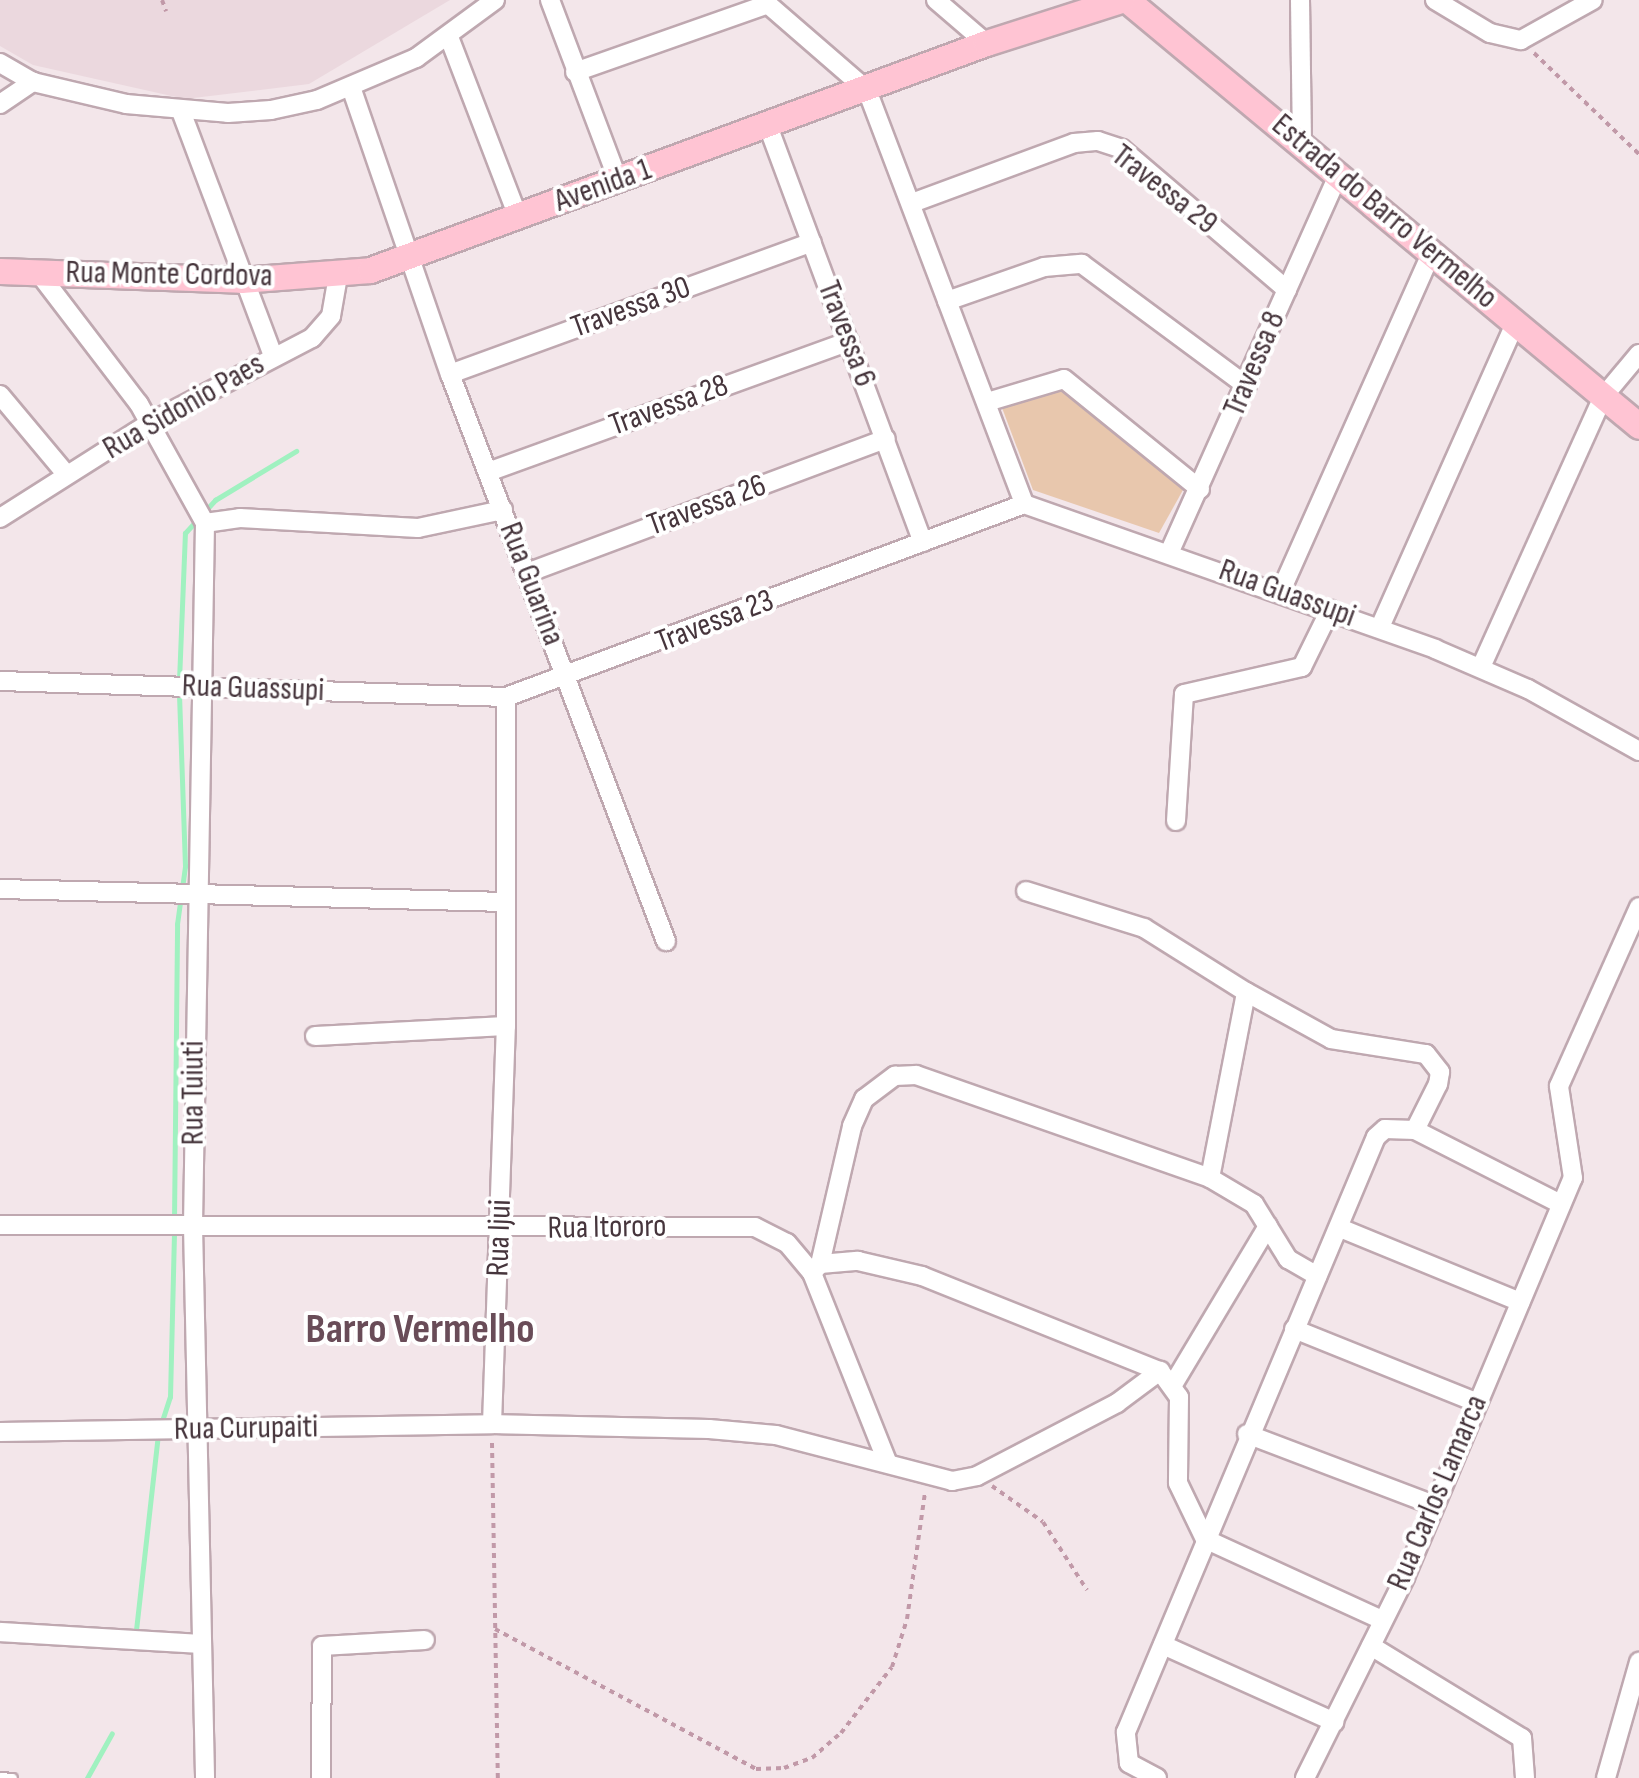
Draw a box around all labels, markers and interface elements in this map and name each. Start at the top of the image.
street label: Estrada do Barro Vermelho [1263,106,1505,318]
street label: Travessa 29 [1103,137,1225,243]
street label: Avenida 1 [549,151,657,221]
street label: Rua Monte Cordova [65,254,273,296]
street label: Travessa 30 [566,269,696,347]
street label: Travessa 6 [808,276,884,392]
street label: Travessa 8 [1216,306,1294,422]
street label: Rua Sidonio Paes [97,345,271,469]
street label: Travessa 28 [604,367,734,445]
street label: Travessa 26 [642,467,772,545]
street label: Rua Guarina [490,517,572,651]
street label: Rua Guassupi [1213,552,1361,636]
street label: Travessa 23 [651,582,779,662]
street label: Rua Guassupi [181,667,325,711]
street label: Rua Tuiuti [175,1041,213,1145]
street label: Rua Ijui [479,1199,521,1277]
street label: Rua Itororo [547,1208,667,1248]
district label: Barro Vermelho [306,1305,534,1355]
street label: Rua Carlos Lamarca [1380,1390,1496,1596]
street label: Rua Curupaiti [174,1409,318,1449]

